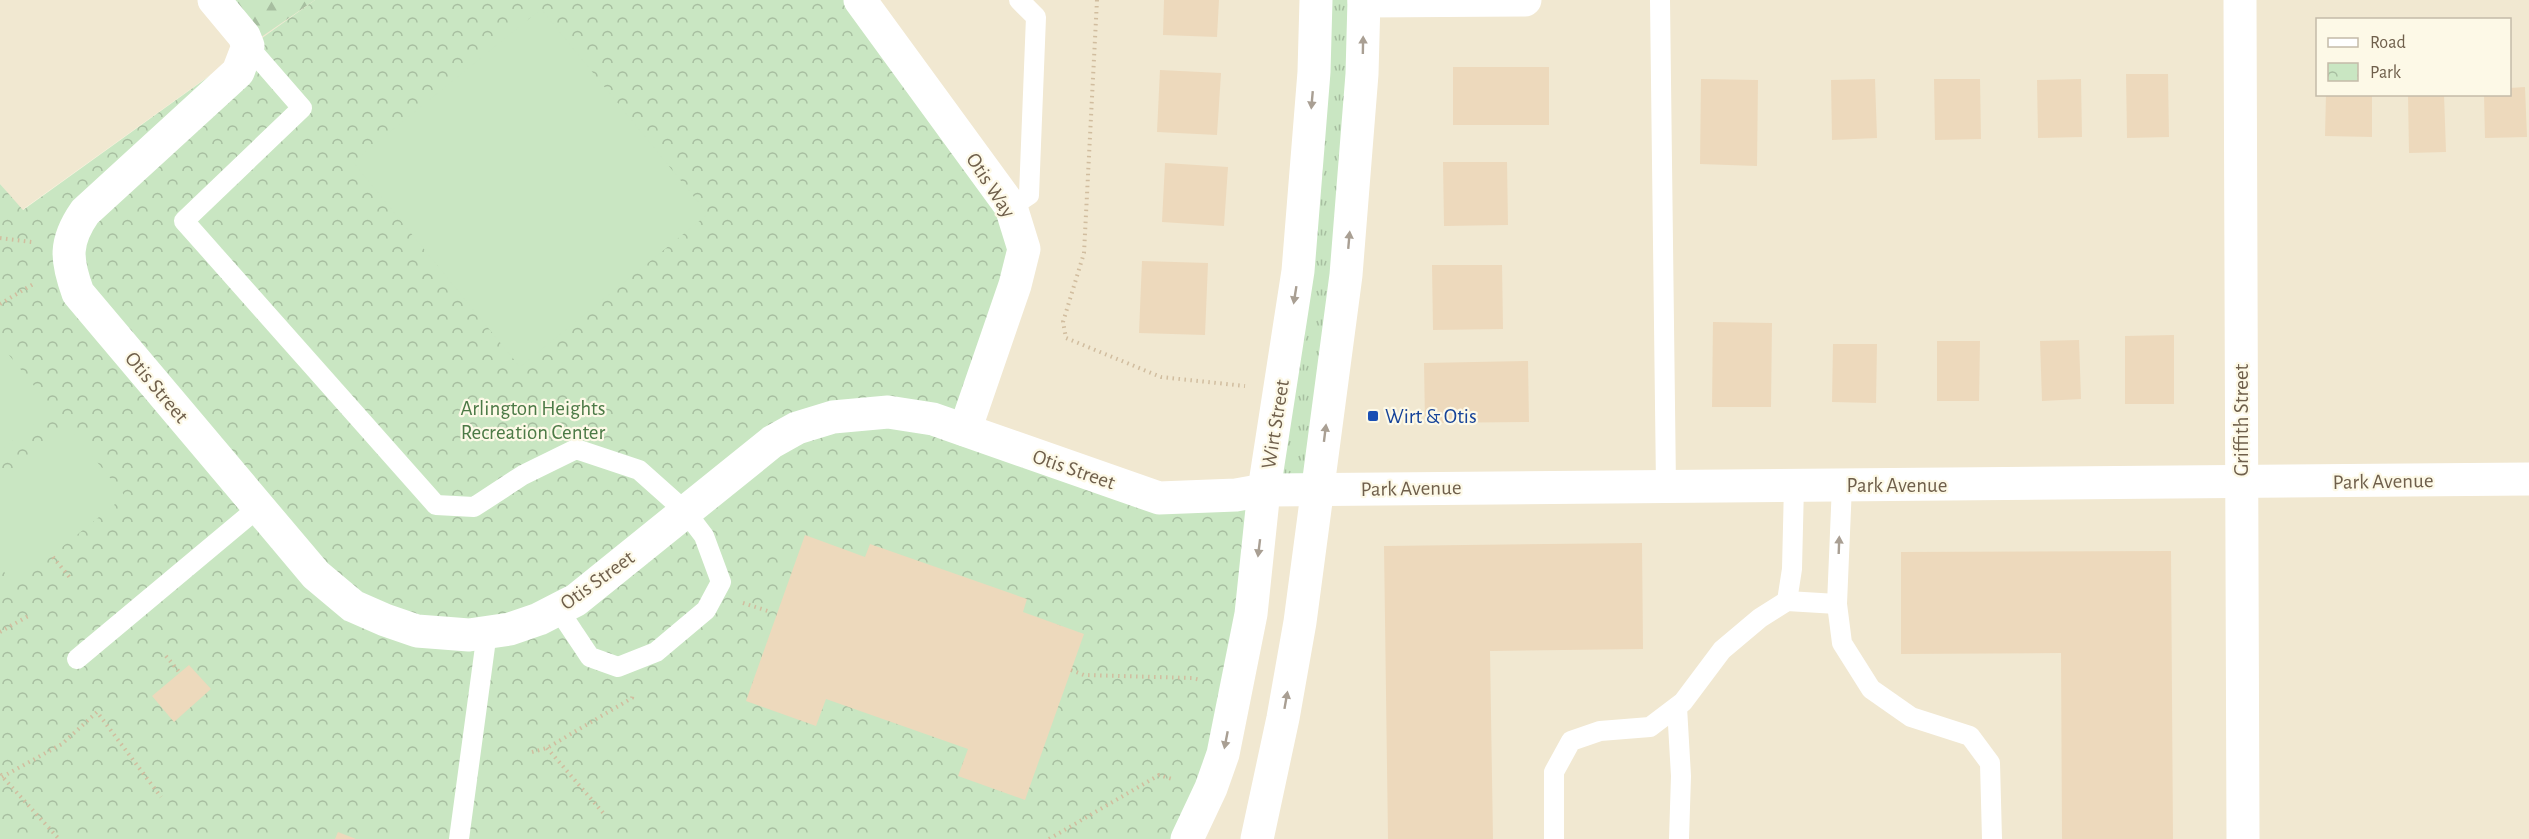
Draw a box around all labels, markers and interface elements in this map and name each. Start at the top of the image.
legend [2316,18,2511,96]
text: Road [2370,34,2406,52]
one-way arrow [1358,36,1367,55]
text: Park [2370,64,2402,82]
one-way arrow [1307,91,1317,110]
street label: Otis Way [962,149,1019,221]
one-way arrow [1344,230,1353,249]
one-way arrow [1290,285,1299,304]
street label: Otis Street [121,348,192,427]
street label: Griffith Street [2231,363,2252,476]
street label: Wirt Street [1258,378,1293,470]
park label: Arlington Heights Recreation Center [460,398,606,443]
place label: Wirt & Otis [1385,406,1477,427]
marker: Wirt & Otis [1366,409,1380,423]
one-way arrow [1320,424,1330,443]
street label: Otis Street [1030,446,1118,493]
street label: Park Avenue [2332,470,2434,493]
street label: Park Avenue [1847,475,1947,496]
street label: Park Avenue [1360,477,1462,500]
one-way arrow [1835,536,1844,555]
one-way arrow [1254,539,1263,558]
street label: Otis Street [556,547,638,614]
one-way arrow [1282,690,1291,709]
one-way arrow [1221,731,1230,750]

